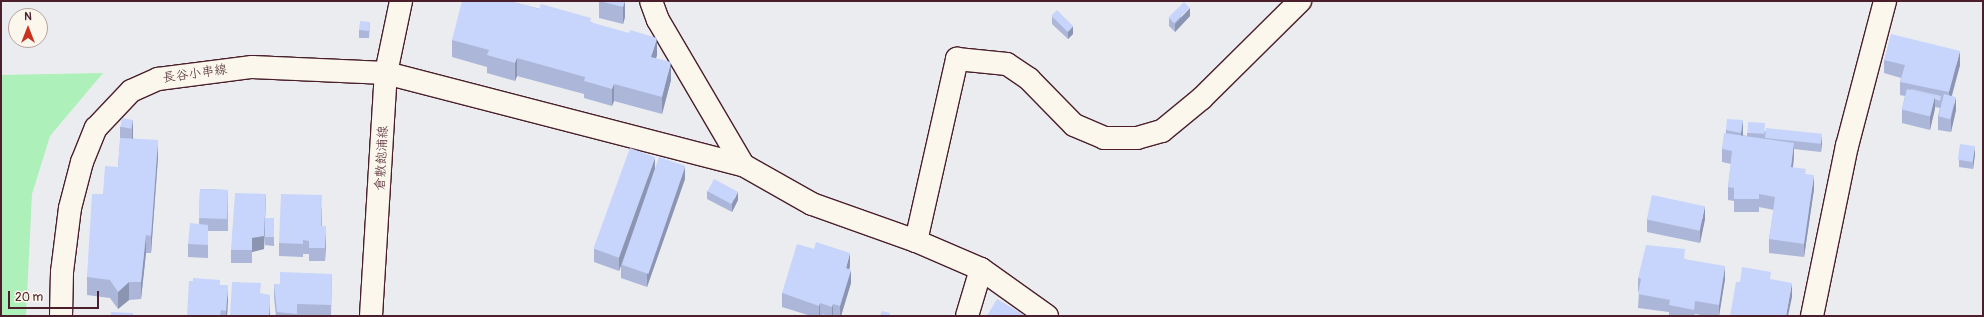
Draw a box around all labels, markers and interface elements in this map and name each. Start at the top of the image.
north arrow [8,8,48,48]
text: N [24,10,32,23]
street label: 長谷小串線 [162,62,228,86]
street label: 倉敷飽浦線 [373,125,391,191]
scale bar [10,283,101,309]
text: 20 m [15,290,43,305]

